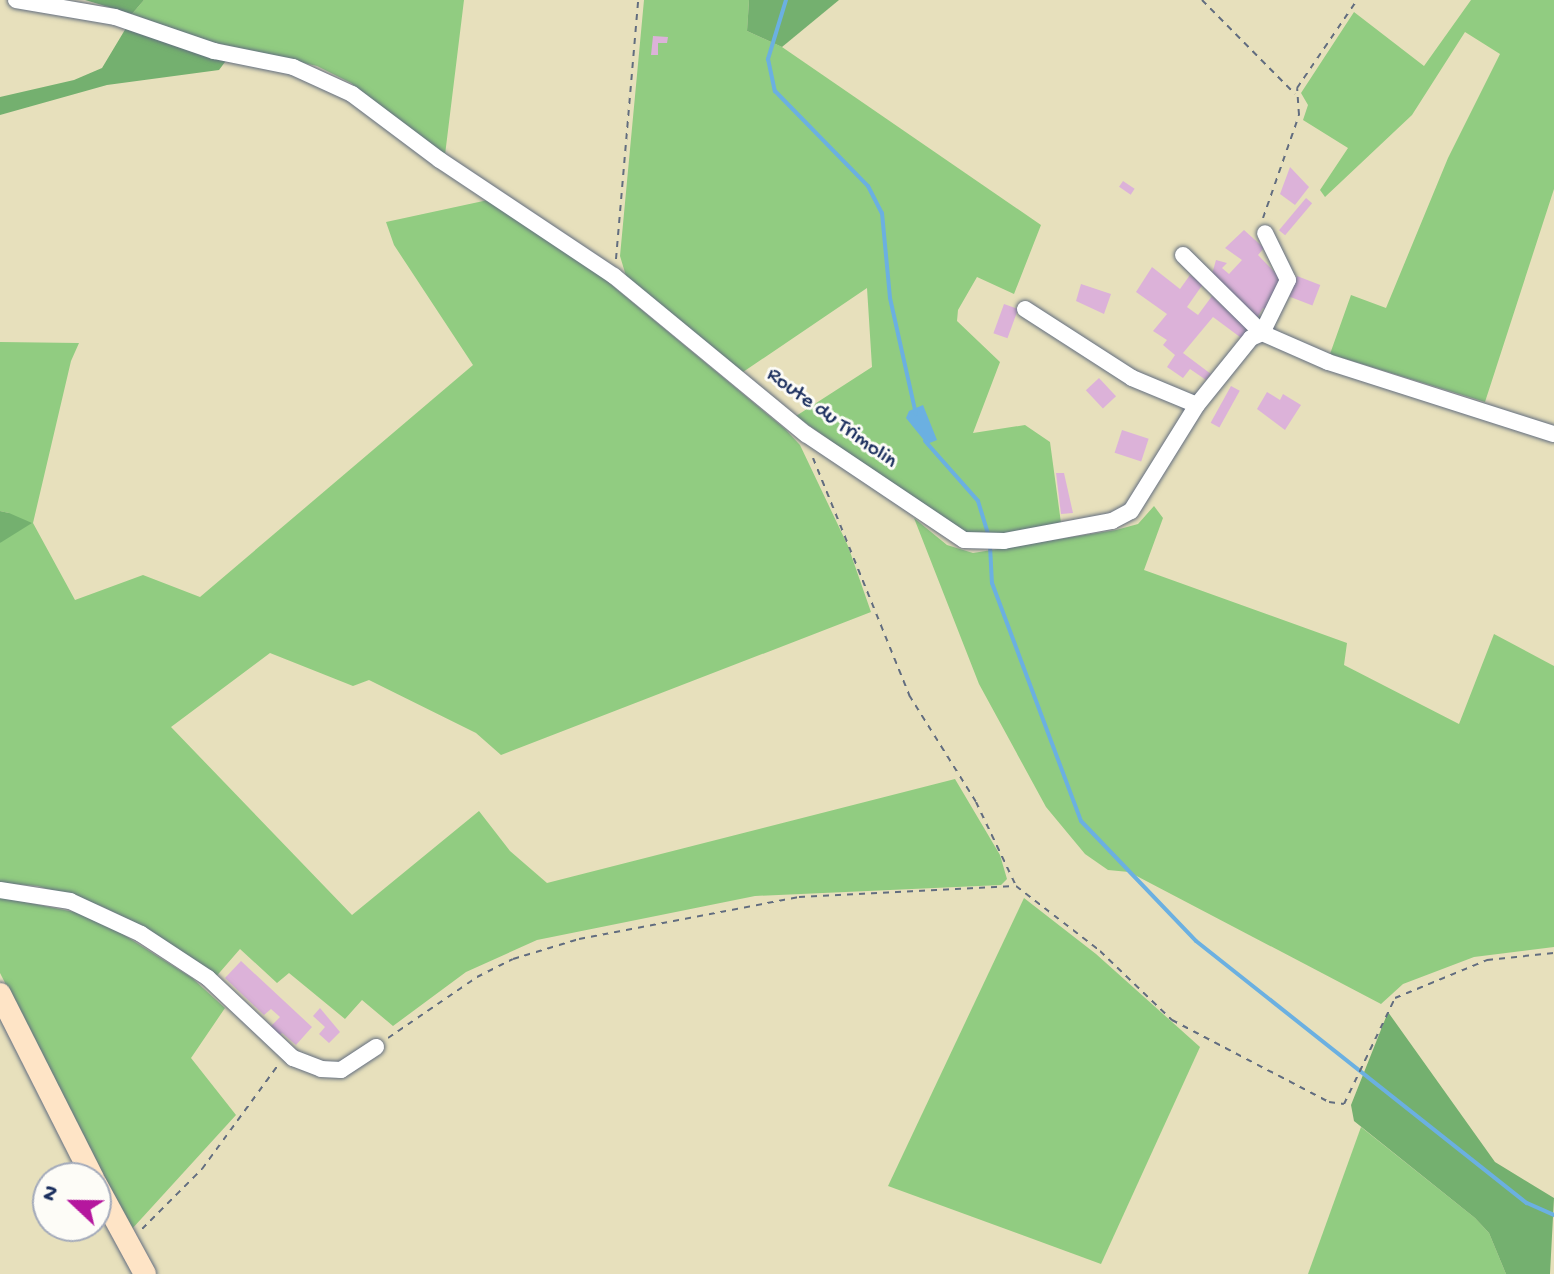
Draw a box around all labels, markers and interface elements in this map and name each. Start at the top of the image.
street label: Route du Trimolin [760,363,902,475]
north arrow [32,1162,112,1242]
text: N [37,1182,66,1205]

